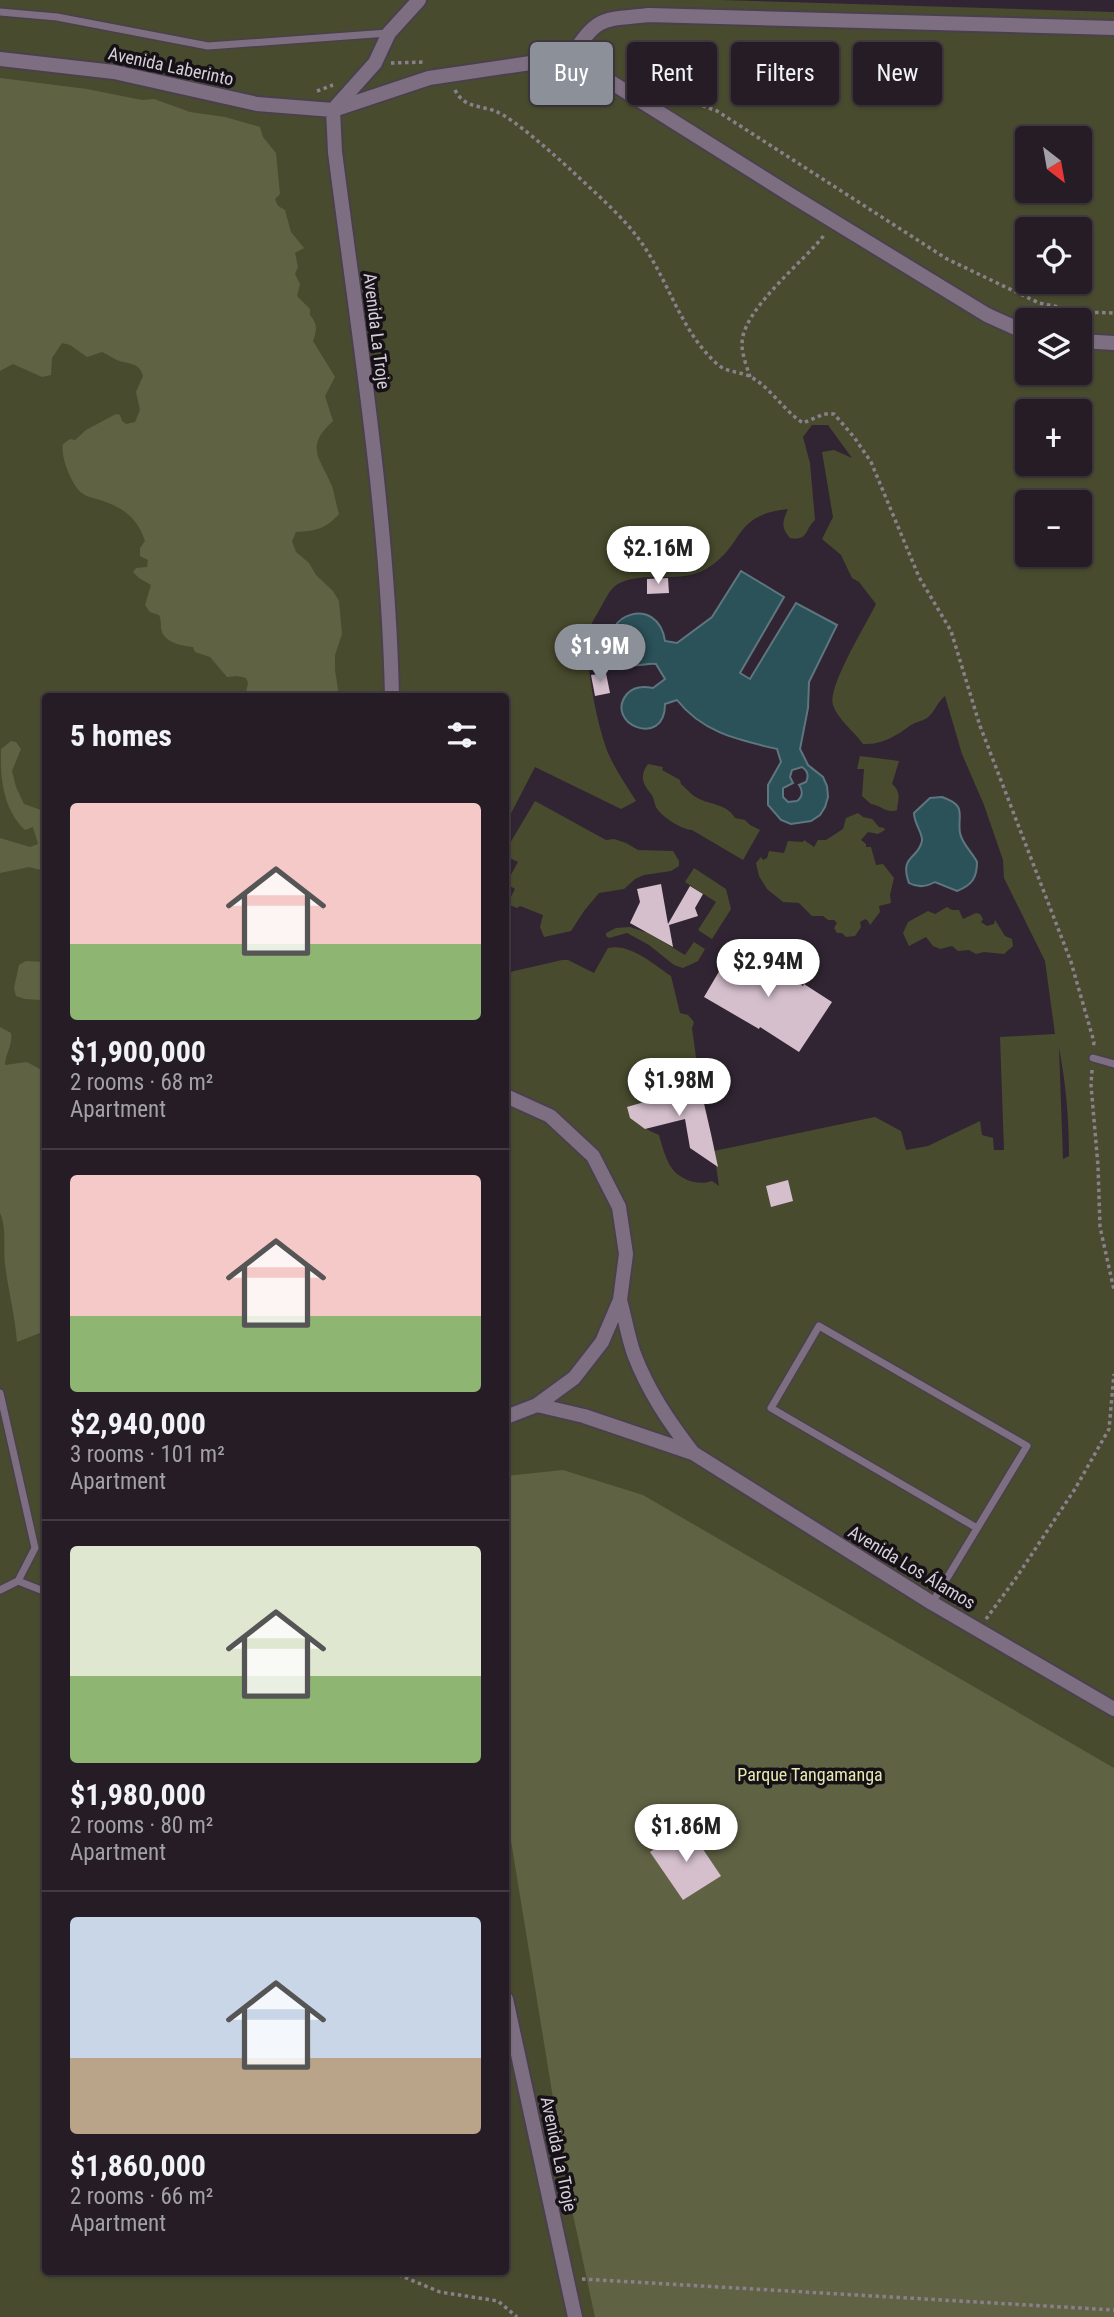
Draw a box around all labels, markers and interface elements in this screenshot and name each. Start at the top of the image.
street label: Avenida Laberinto [106,42,236,90]
chip: Buy [530,42,613,105]
chip: Rent [627,42,717,105]
chip: Filters [731,42,839,105]
chip: New [853,42,942,105]
north arrow [1015,126,1092,203]
map controls [1015,126,1092,567]
button: locate [1015,217,1092,294]
street label: Avenida La Troje [359,272,395,390]
button: layers [1015,308,1092,385]
button: + [1015,399,1092,476]
button: − [1015,490,1092,567]
pin: $2.16M [601,526,715,586]
text: $2.16M [623,535,693,562]
pin: $1.9M [551,624,649,684]
text: $1.9M [571,633,630,660]
icon: filters [443,716,481,754]
text: 5 homes [70,718,172,753]
icon: home [213,848,339,974]
pin: $2.94M [711,940,825,999]
text: $2.94M [733,948,803,975]
text: $1,900,000 [70,1034,206,1069]
pin: $1.98M [622,1058,736,1118]
text: $1.98M [644,1067,714,1094]
text: 2 rooms · 68 m² [70,1069,213,1096]
text: Apartment [70,1096,166,1123]
icon: home [213,1220,339,1346]
text: $2,940,000 [70,1406,206,1441]
text: 3 rooms · 101 m² [70,1441,225,1468]
text: Apartment [70,1468,166,1495]
street label: Avenida Los Álamos [845,1521,979,1613]
icon: home [213,1591,339,1717]
park label: Parque Tangamanga [737,1764,883,1785]
text: $1,980,000 [70,1777,206,1812]
pin: $1.86M [629,1804,743,1864]
text: 2 rooms · 80 m² [70,1812,213,1839]
text: $1.86M [651,1813,721,1840]
text: Apartment [70,1839,166,1866]
icon: home [213,1962,339,2088]
street label: Avenida La Troje [537,2095,581,2213]
text: $1,860,000 [70,2148,206,2183]
text: 2 rooms · 66 m² [70,2183,213,2210]
text: Apartment [70,2210,166,2237]

